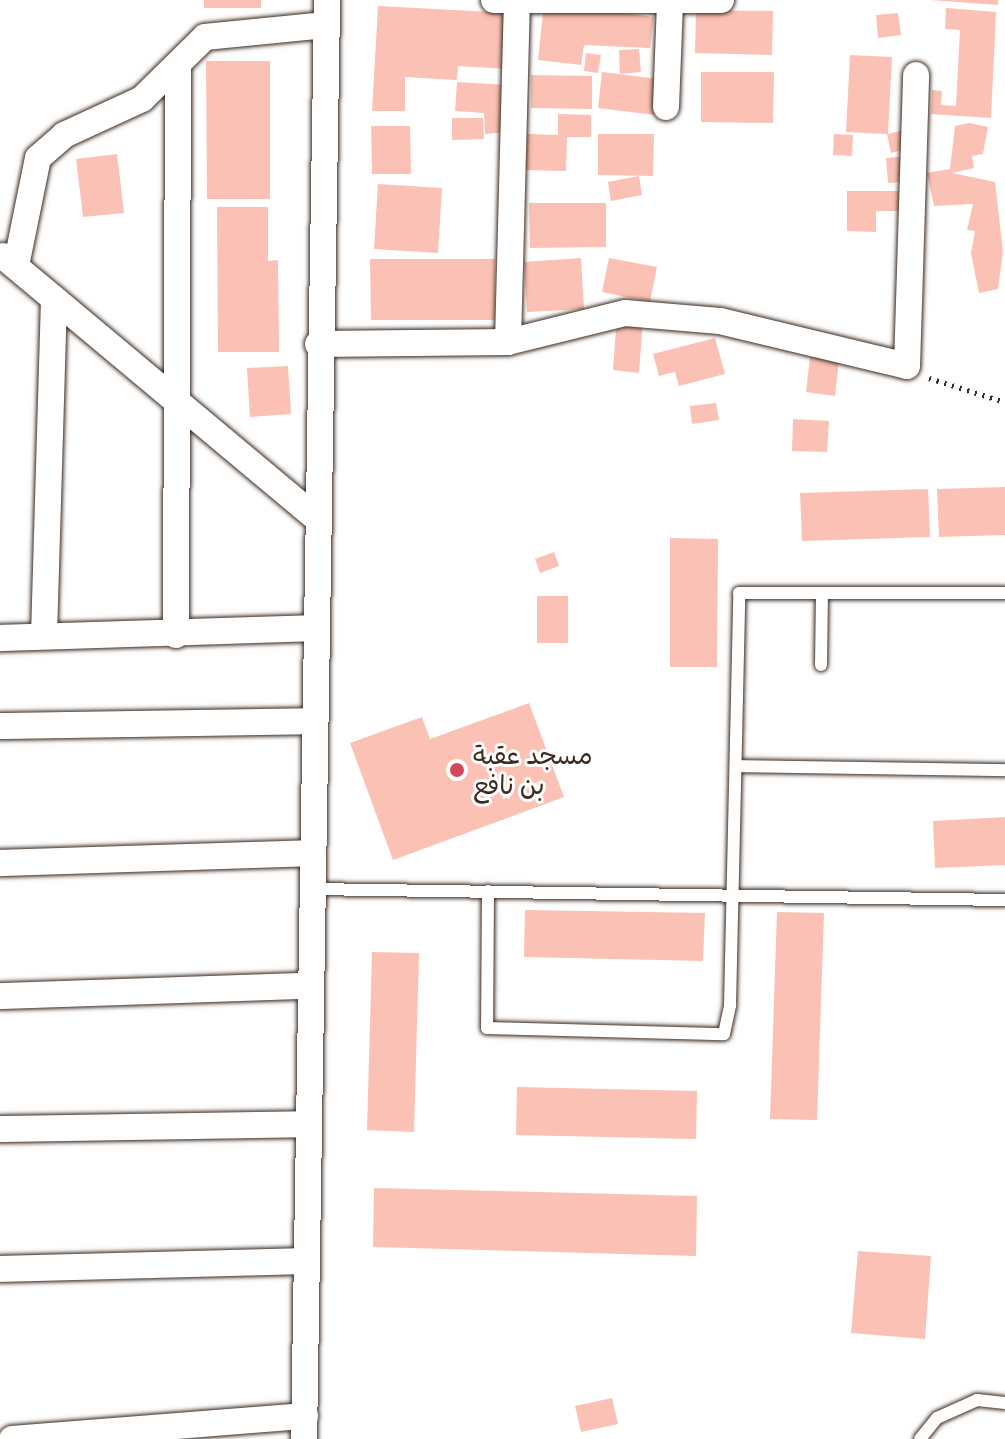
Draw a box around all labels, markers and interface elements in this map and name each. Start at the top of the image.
place label: مسجد عقبة بن نافع [473,739,593,800]
marker: مسجد عقبة بن نافع [448,761,466,779]

